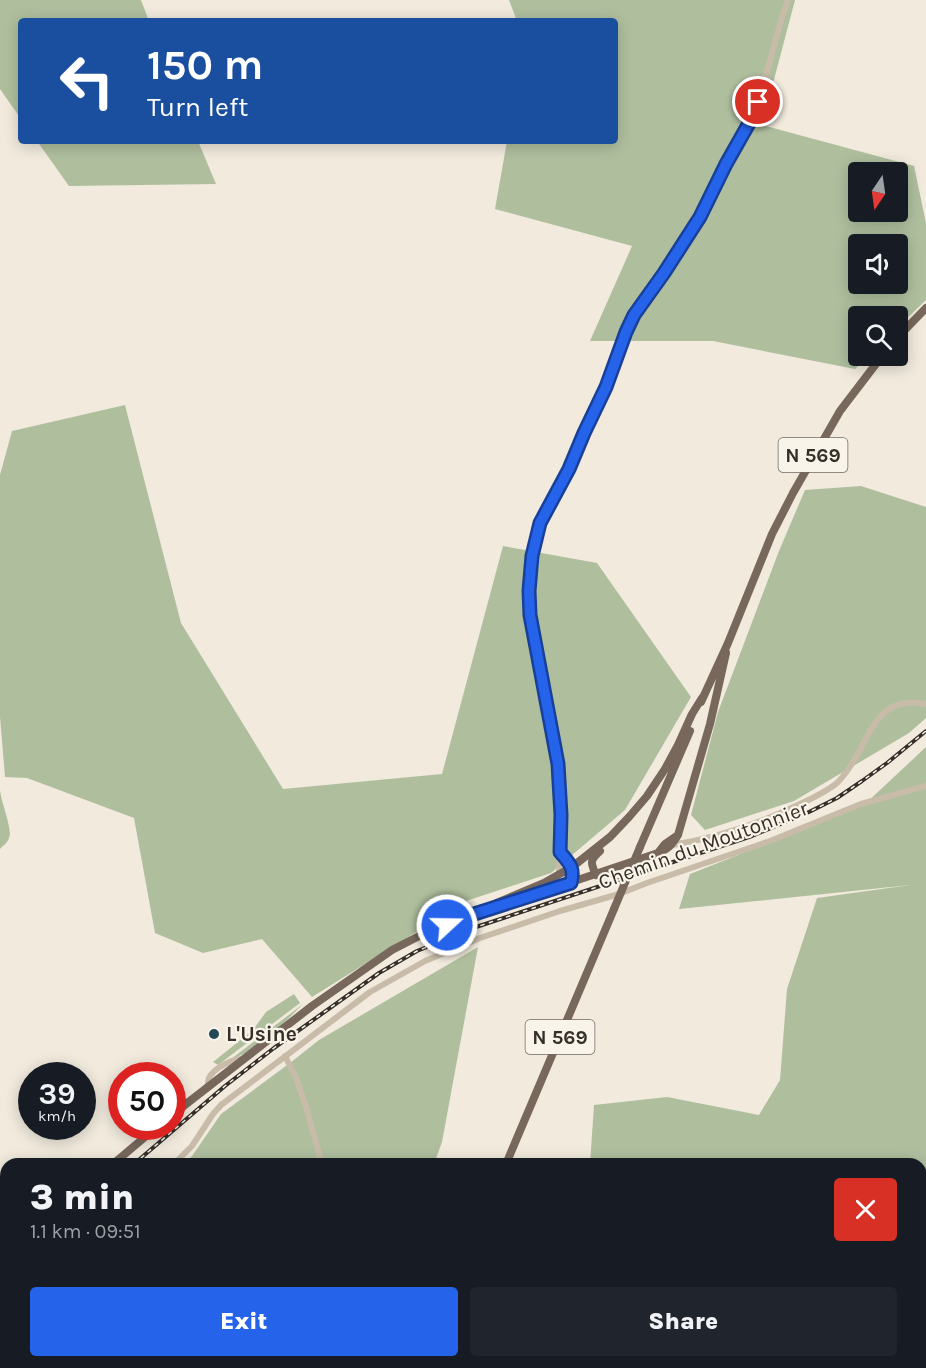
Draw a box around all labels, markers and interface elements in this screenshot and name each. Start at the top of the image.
text: 150 m [147,40,263,90]
icon: left [48,42,126,120]
pin [732,76,783,127]
icon: arrive [741,85,774,118]
text: Turn left [147,91,248,123]
north arrow [848,162,908,222]
map controls [848,162,908,366]
button: sound [848,234,908,294]
button: search [848,306,908,366]
road number: N 569 [778,438,848,472]
street label: Chemin du Moutonnier [595,796,811,894]
position arrow [415,893,479,957]
road number: N 569 [526,1020,594,1054]
place label: L'Usine [226,1022,297,1046]
marker: L'Usine [207,1027,221,1041]
speed limit sign: 50 [108,1062,186,1140]
text: 39 [39,1076,75,1112]
text: km/h [38,1107,76,1125]
text: 3 min [30,1176,134,1218]
button: close [834,1178,897,1241]
text: 1.1 km · 09:51 [30,1220,141,1243]
button: Exit [30,1287,458,1356]
button: Share [470,1287,897,1356]

